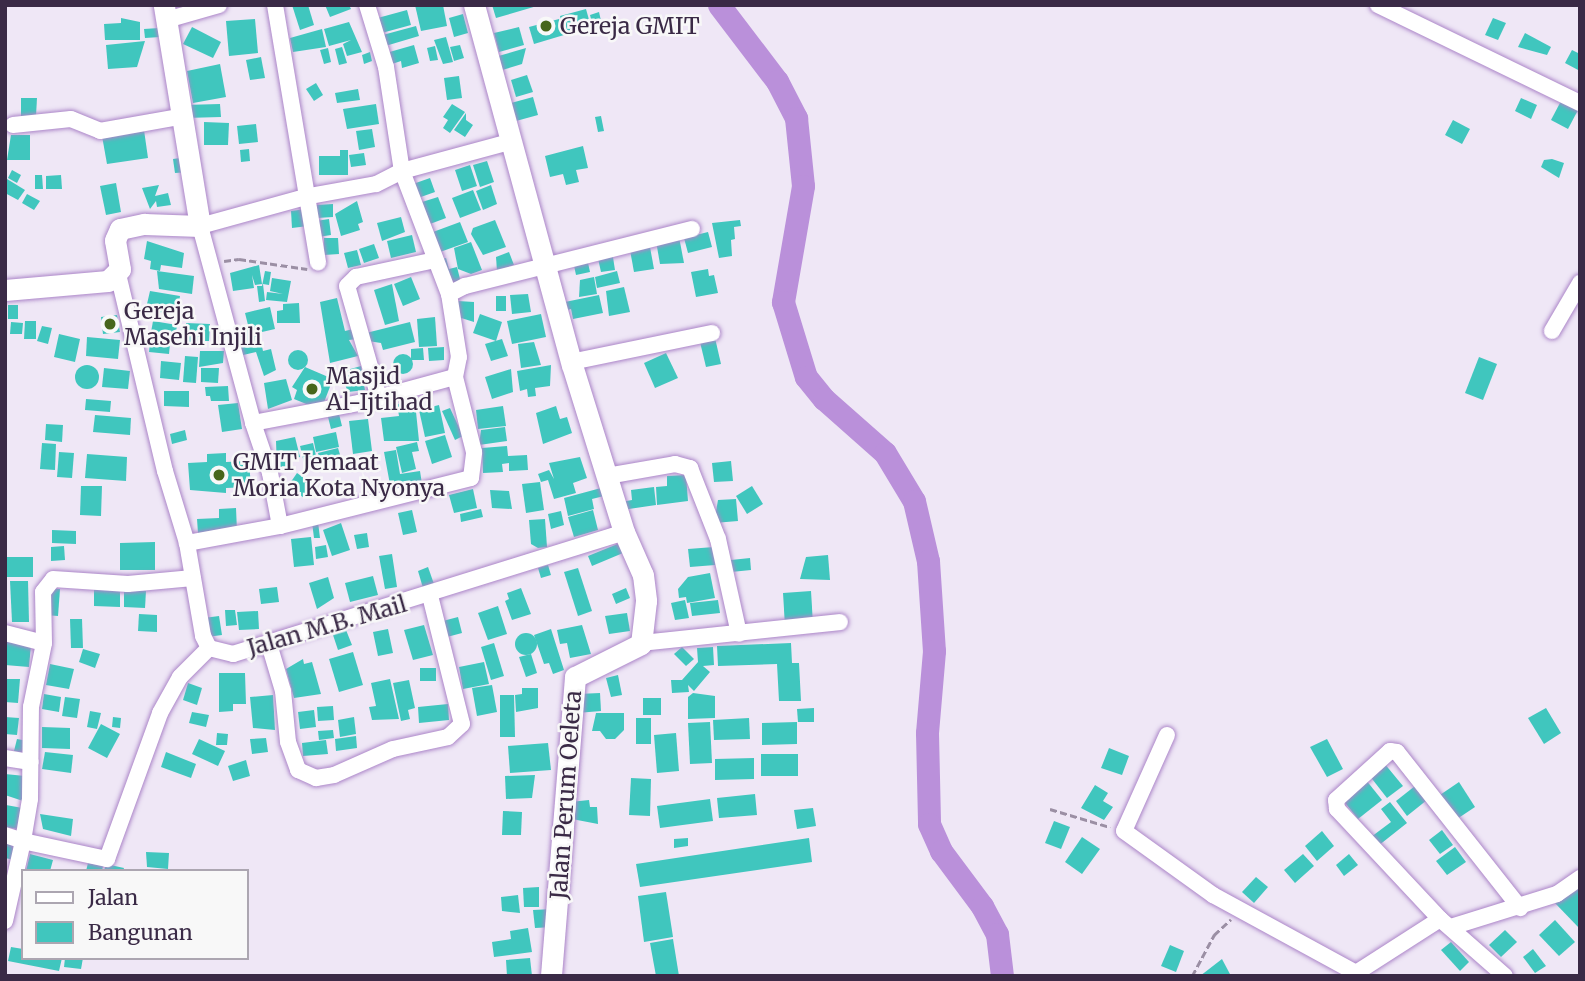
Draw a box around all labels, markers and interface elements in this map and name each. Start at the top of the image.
place label: Gereja GMIT [560,12,700,40]
marker: Gereja GMIT [538,18,554,34]
place label: Gereja Masehi Injili [124,297,262,351]
marker: Gereja Masehi Injili [102,316,118,332]
place label: Masjid Al-Ijtihad [326,362,432,416]
marker: Masjid Al-Ijtihad [304,381,320,397]
place label: GMIT Jemaat Moria Kota Nyonya [233,448,445,502]
marker: GMIT Jemaat Moria Kota Nyonya [211,467,227,483]
street label: Jalan M.B. Mail [244,590,410,662]
street label: Jalan Perum Oeleta [545,690,587,900]
legend [21,869,248,960]
text: Jalan [88,884,138,911]
text: Bangunan [88,919,193,946]

